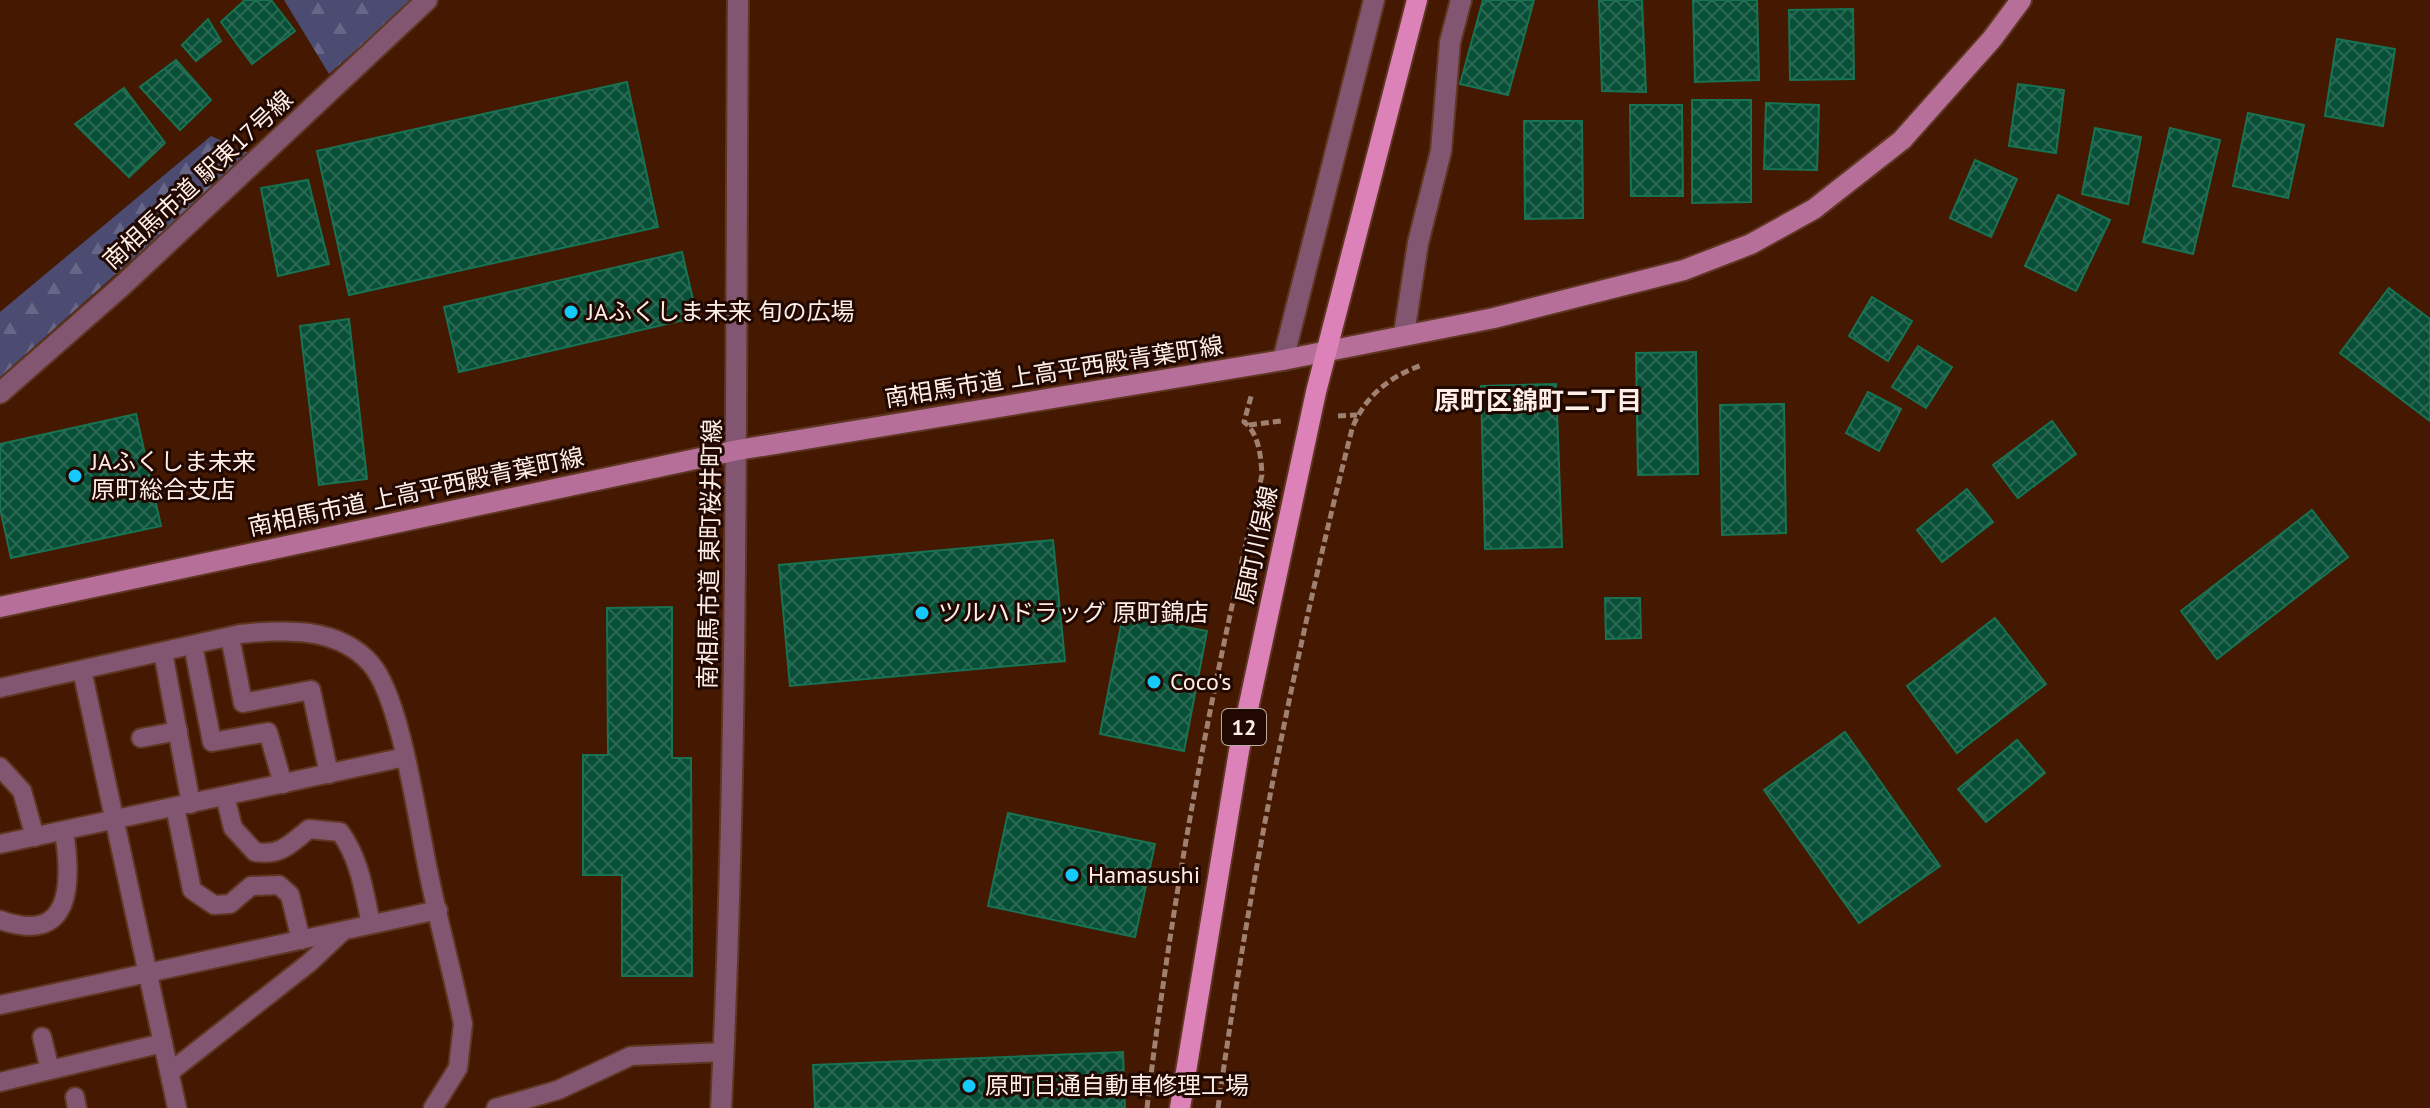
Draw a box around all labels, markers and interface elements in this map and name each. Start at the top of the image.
street label: 南相馬市道 駅東17号線 [96,84,299,276]
place label: JAふくしま未来 旬の広場 [586,296,854,327]
marker: JAふくしま未来 旬の広場 [562,303,580,321]
street label: 南相馬市道 上高平西殿青葉町線 [882,329,1225,414]
district label: 原町区錦町二丁目 [1434,384,1642,417]
street label: 南相馬市道 東町桜井町線 [692,419,727,689]
street label: 南相馬市道 上高平西殿青葉町線 [245,441,587,542]
place label: JAふくしま未来 原町総合支店 [90,446,256,505]
marker: JAふくしま未来 原町総合支店 [66,467,84,485]
street label: 原町川俣線 [1229,483,1284,607]
place label: ツルハドラッグ 原町錦店 [938,597,1208,628]
marker: ツルハドラッグ 原町錦店 [913,604,931,622]
place label: Coco's [1170,666,1231,697]
marker: Coco's [1145,673,1163,691]
road number: 12 [1222,709,1266,745]
place label: Hamasushi [1088,859,1200,890]
marker: Hamasushi [1063,866,1081,884]
place label: 原町日通自動車修理工場 [985,1070,1249,1101]
marker: 原町日通自動車修理工場 [960,1077,978,1095]

